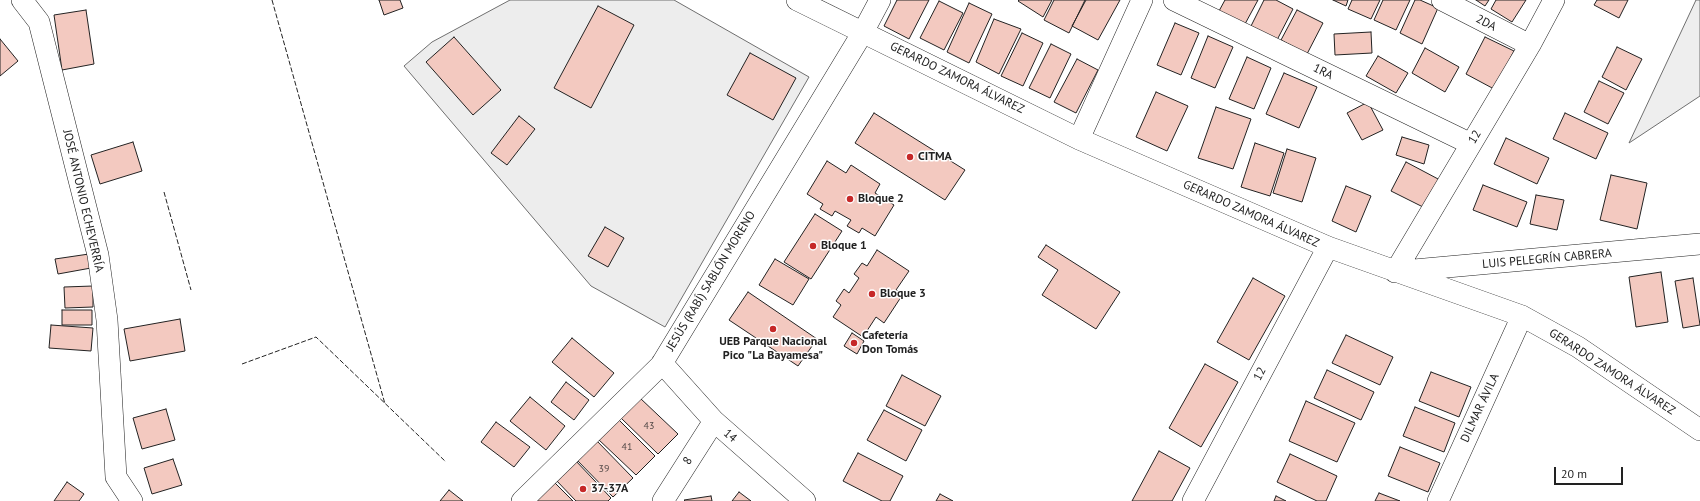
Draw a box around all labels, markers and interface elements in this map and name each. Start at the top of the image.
street label: 2DA [1473,12,1499,34]
street label: GERARDO ZAMORA ÁLVAREZ [888,39,1026,117]
street label: 1RA [1311,61,1335,83]
street label: JOSÉ ANTONIO ECHEVERRÍA [60,128,106,274]
street label: 12 [1465,128,1485,146]
place label: CITMA [918,150,952,164]
marker: CITMA [905,152,915,162]
street label: GERARDO ZAMORA ÁLVAREZ [1181,177,1321,251]
place label: Bloque 2 [858,192,904,206]
marker: Bloque 2 [845,194,855,204]
street label: JESÚS (RABÍ) SABLÓN MORENO [663,208,759,354]
place label: Bloque 1 [821,239,867,253]
marker: Bloque 1 [808,241,818,251]
street label: LUIS PELEGRÍN CABRERA [1482,246,1612,272]
place label: Bloque 3 [880,287,926,301]
marker: Bloque 3 [867,289,877,299]
marker: UEB Parque Nacional Pico "La Bayamesa" [768,324,778,334]
street label: GERARDO ZAMORA ÁLVAREZ [1546,326,1678,418]
place label: Cafetería Don Tomás [862,329,918,357]
place label: UEB Parque Nacional Pico "La Bayamesa" [719,335,827,363]
marker: Cafetería Don Tomás [849,338,859,348]
street label: 12 [1251,365,1269,383]
street label: DILMAR ÁVILA [1458,371,1502,445]
house number: 43 [644,420,654,432]
street label: 14 [720,426,740,446]
house number: 41 [622,441,632,453]
street label: 8 [680,454,696,468]
scale bar [1556,459,1625,485]
house number: 39 [599,463,609,475]
text: 20 m [1561,466,1587,481]
place label: 37-37A [591,482,628,496]
marker: 37-37A [578,484,588,494]

